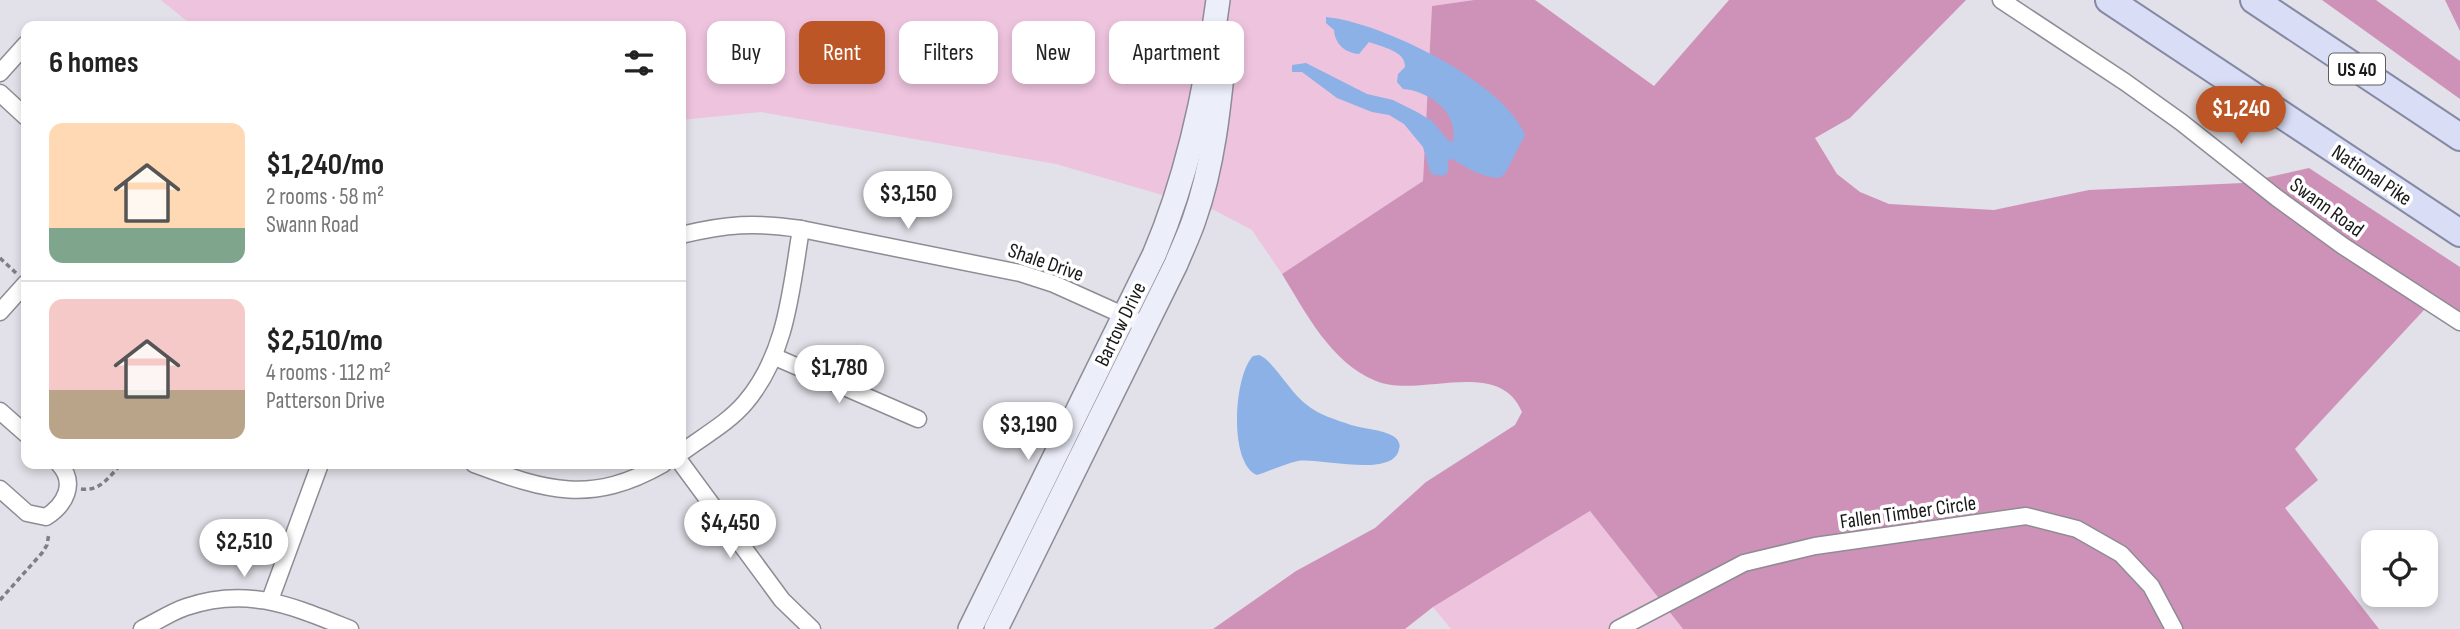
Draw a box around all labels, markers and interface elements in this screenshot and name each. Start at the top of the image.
chip: Buy [707,21,785,84]
chip: Rent [799,21,885,84]
chip: Filters [899,21,998,84]
chip: New [1012,21,1095,84]
chip: Apartment [1109,21,1244,84]
icon: filters [620,44,658,82]
text: 6 homes [49,45,138,81]
road number: US 40 [2329,54,2385,85]
pin: $1,240 [2184,86,2298,146]
text: $1,240 [2212,95,2270,123]
street label: National Pike [2327,140,2416,211]
text: $1,240/mo [266,147,384,183]
icon: home [105,151,189,235]
pin: $3,150 [851,172,965,231]
street label: Swann Road [2285,172,2368,242]
text: $3,150 [879,180,937,208]
text: 2 rooms · 58 m² [266,183,384,211]
text: Swann Road [266,211,359,239]
street label: Shale Drive [1005,238,1087,287]
street label: Bartow Drive [1089,278,1152,370]
text: $2,510/mo [266,323,383,359]
icon: home [105,327,189,411]
pin: $1,780 [782,346,896,405]
text: $1,780 [810,354,868,382]
text: 4 rooms · 112 m² [266,359,391,387]
text: Patterson Drive [266,387,385,415]
pin: $3,190 [971,402,1085,462]
text: $3,190 [999,411,1057,439]
street label: Fallen Timber Circle [1838,491,1978,534]
pin: $4,450 [673,500,787,560]
text: $4,450 [700,509,760,537]
pin: $2,510 [187,520,301,579]
text: $2,510 [215,528,273,556]
map controls [2361,530,2438,607]
button: locate [2361,530,2438,607]

